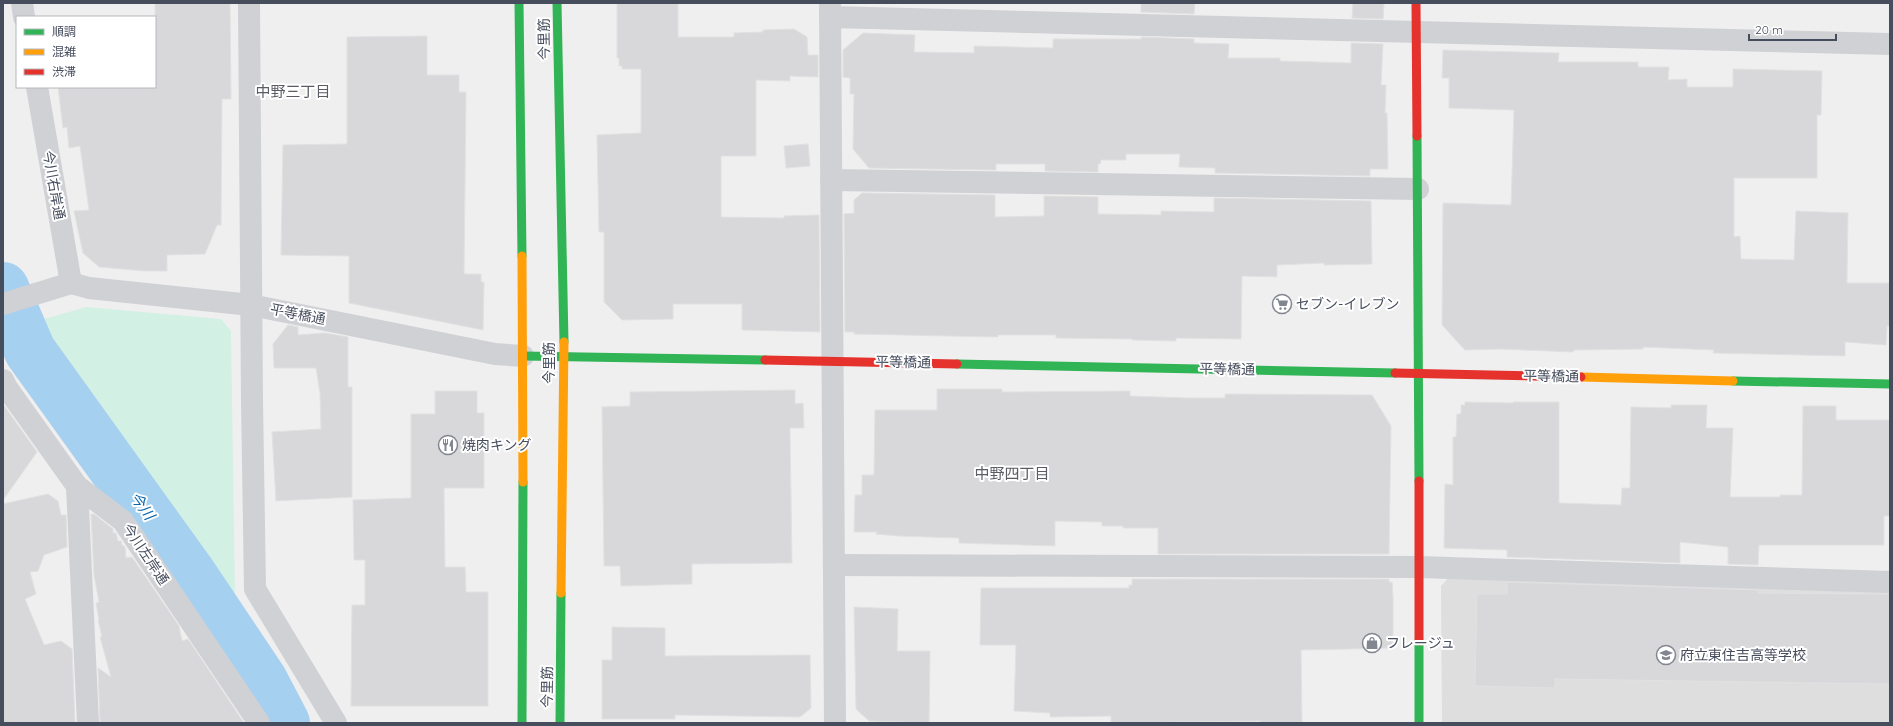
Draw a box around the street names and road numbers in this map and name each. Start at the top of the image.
street label: 今里筋 [535,18,553,60]
street label: 今川右岸通 [39,149,69,221]
street label: 平等橋通 [269,300,327,328]
street label: 今里筋 [540,342,558,384]
street label: 平等橋通 [875,353,931,371]
street label: 平等橋通 [1199,360,1255,378]
street label: 平等橋通 [1523,367,1579,385]
street label: 今川左岸通 [119,520,173,588]
street label: 今里筋 [538,666,556,708]

